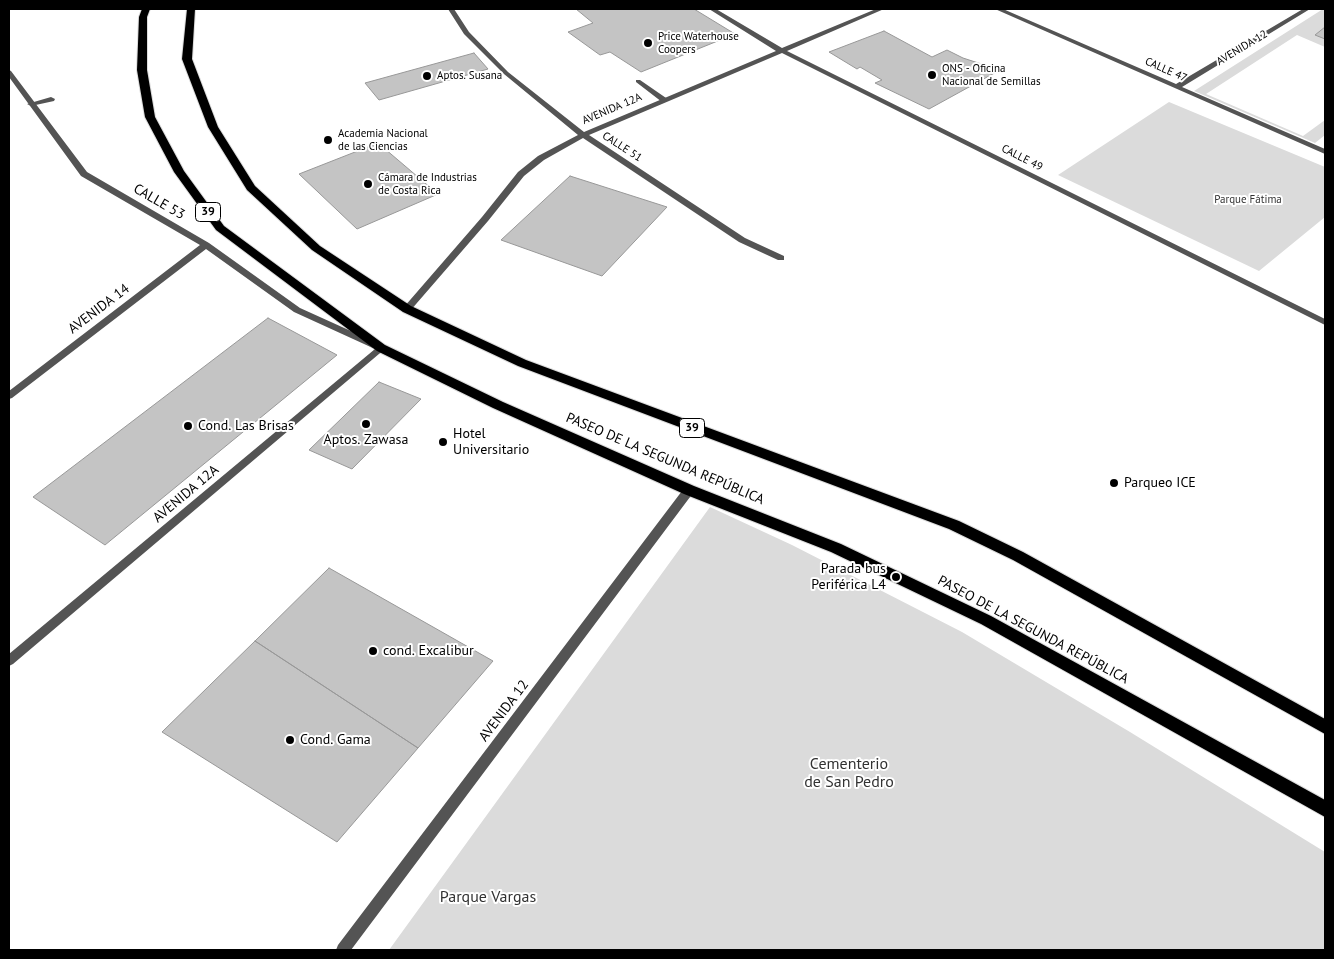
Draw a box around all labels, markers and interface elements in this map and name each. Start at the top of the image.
street label: AVENIDA 12 [1214,28,1270,68]
place label: Price Waterhouse Coopers [658,30,739,56]
marker: Price Waterhouse Coopers [642,37,654,49]
street label: CALLE 47 [1143,55,1189,85]
place label: ONS - Oficina Nacional de Semillas [942,62,1041,88]
place label: Aptos. Susana [437,69,502,83]
marker: ONS - Oficina Nacional de Semillas [926,69,938,81]
marker: Aptos. Susana [421,70,433,82]
street label: AVENIDA 12A [580,91,644,127]
place label: Academia Nacional de las Ciencias [338,127,428,153]
street label: CALLE 51 [600,129,644,165]
marker: Academia Nacional de las Ciencias [322,134,334,146]
street label: CALLE 49 [999,142,1045,174]
place label: Cámara de Industrias de Costa Rica [378,171,477,197]
marker: Cámara de Industrias de Costa Rica [362,178,374,190]
street label: CALLE 53 [130,181,188,223]
park label: Parque Fátima [1214,193,1282,207]
road number: 39 [196,202,220,222]
street label: AVENIDA 14 [65,280,133,338]
street label: PASEO DE LA SEGUNDA REPÚBLICA [563,409,767,509]
place label: Cond. Las Brisas [198,418,294,434]
marker: Aptos. Zawasa [360,418,372,430]
road number: 39 [680,418,704,438]
marker: Cond. Las Brisas [182,420,194,432]
place label: Hotel Universitario [453,426,529,458]
place label: Aptos. Zawasa [324,432,408,448]
marker: Hotel Universitario [437,436,449,448]
street label: AVENIDA 12A [150,462,222,526]
place label: Parqueo ICE [1124,475,1196,491]
marker: Parqueo ICE [1108,477,1120,489]
place label: Parada bus Periférica L4 [811,561,886,594]
marker: Parada bus Periférica L4 [890,571,902,583]
street label: PASEO DE LA SEGUNDA REPÚBLICA [935,572,1131,688]
place label: cond. Excalibur [383,643,474,659]
marker: cond. Excalibur [367,645,379,657]
street label: AVENIDA 12 [475,677,533,745]
place label: Cond. Gama [300,732,371,748]
marker: Cond. Gama [284,734,296,746]
park label: Cementerio de San Pedro [804,754,894,792]
park label: Parque Vargas [440,887,536,907]

